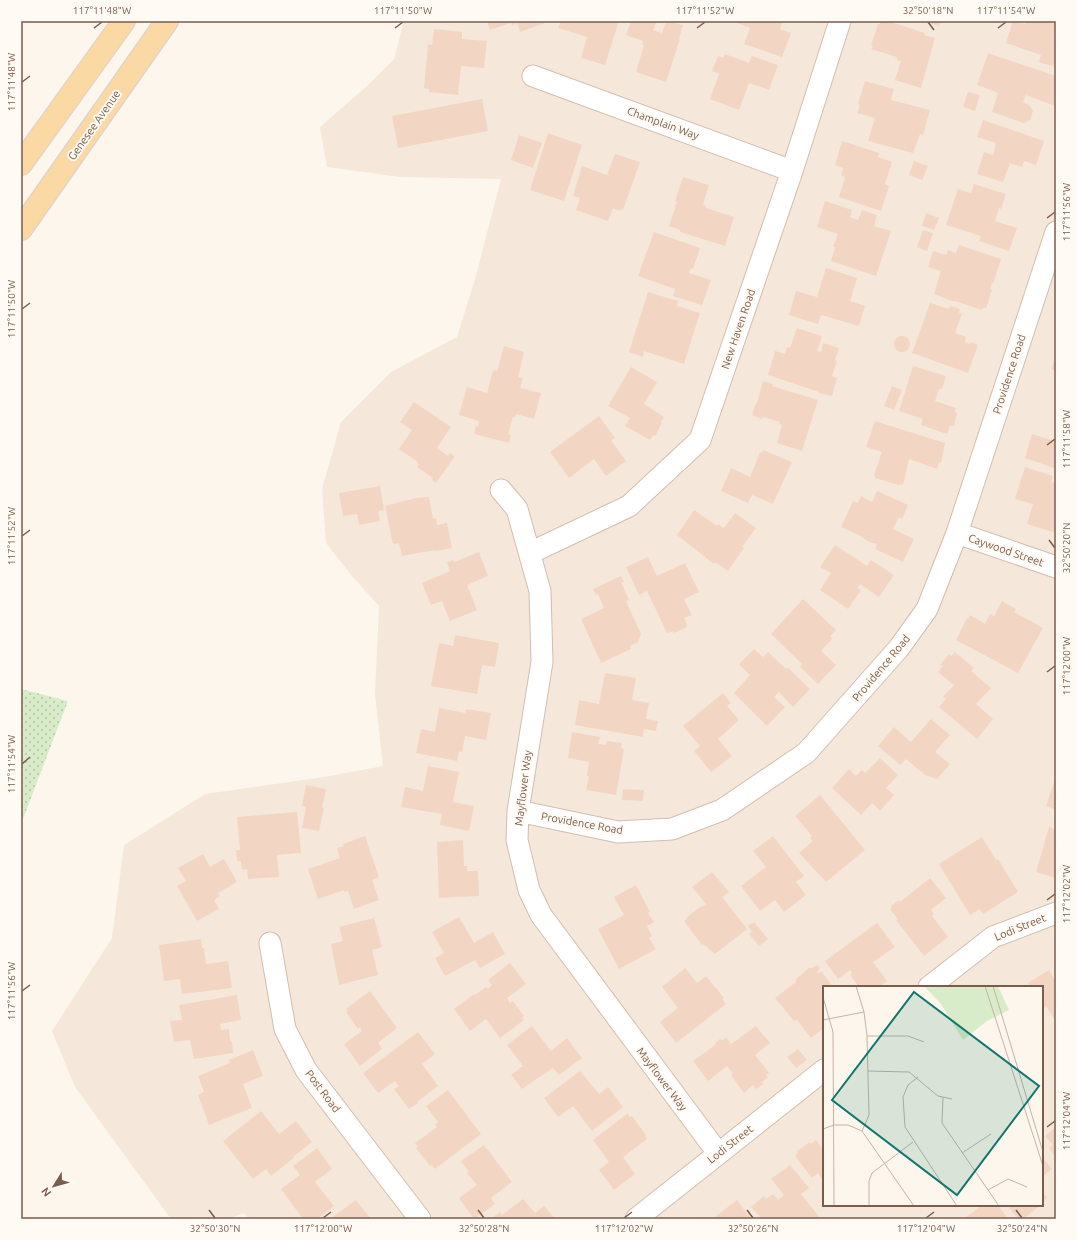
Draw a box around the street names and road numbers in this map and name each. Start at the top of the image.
street label: Genesee Avenue [66,88,122,162]
street label: Champlain Way [625,104,701,142]
street label: New Haven Road [719,287,757,371]
street label: Providence Road [990,333,1028,415]
street label: Caywood Street [967,531,1046,569]
street label: Providence Road [850,632,912,704]
street label: Mayflower Way [512,749,534,827]
street label: Providence Road [540,810,624,836]
street label: Lodi Street [993,911,1048,943]
street label: Mayflower Way [634,1045,690,1114]
street label: Post Road [303,1067,343,1115]
street label: Lodi Street [705,1122,756,1165]

